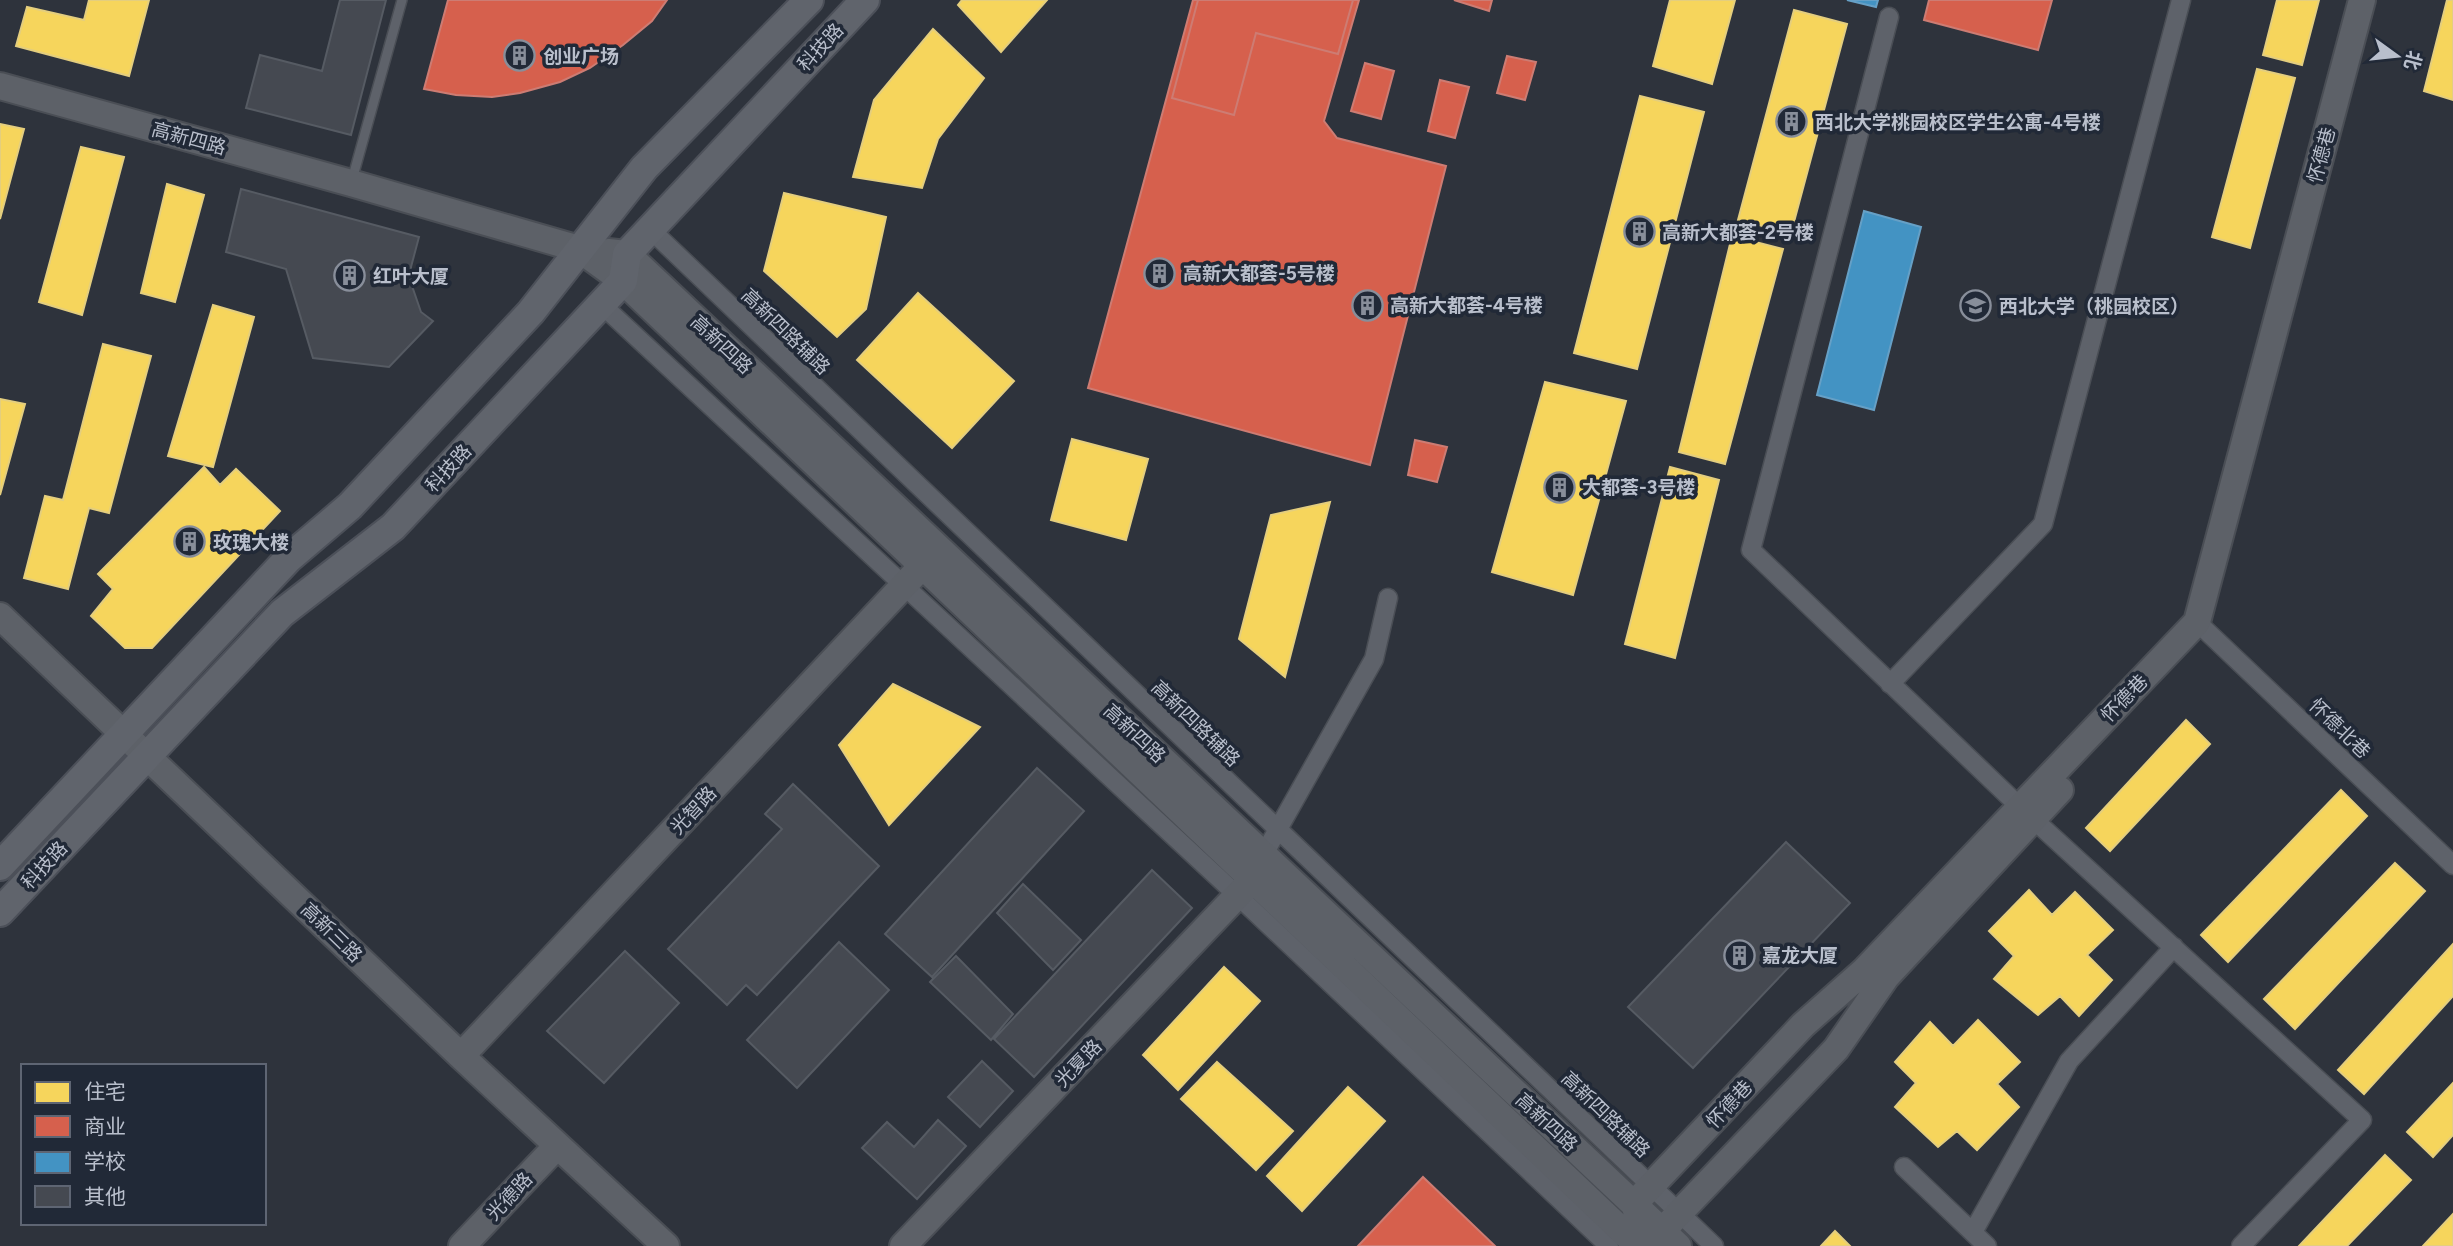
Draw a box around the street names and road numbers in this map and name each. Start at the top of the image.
street label: 科技路 [793,19,848,76]
street label: 高新四路 [149,118,229,159]
street label: 怀德巷 [2303,125,2340,186]
street label: 高新四路辅路 [737,283,835,379]
street label: 高新四路 [686,310,757,379]
street label: 科技路 [421,440,476,497]
street label: 怀德巷 [2096,670,2152,727]
street label: 高新四路辅路 [1147,675,1245,771]
street label: 怀德北巷 [2304,694,2375,763]
street label: 高新四路 [1099,699,1170,768]
street label: 光智路 [666,782,721,839]
street label: 科技路 [17,837,72,894]
street label: 高新三路 [296,898,367,967]
street label: 光夏路 [1050,1035,1106,1092]
street label: 高新四路辅路 [1557,1066,1655,1162]
street label: 怀德巷 [1702,1076,1757,1133]
street label: 高新四路 [1511,1088,1582,1157]
street label: 光德路 [482,1168,537,1225]

